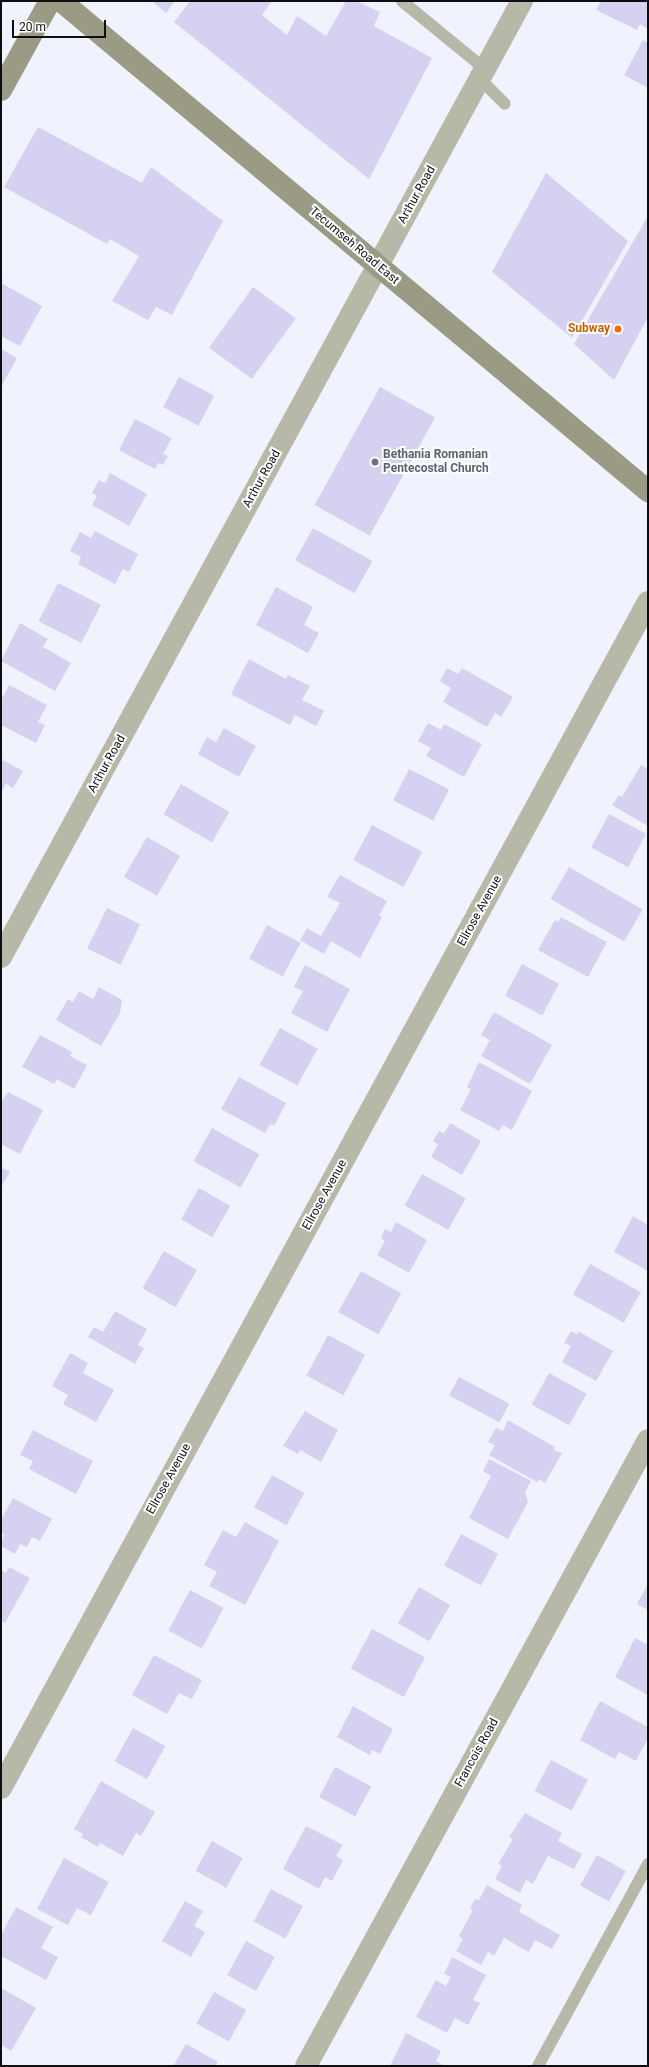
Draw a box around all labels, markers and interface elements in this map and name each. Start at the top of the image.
scale bar [14,12,108,38]
text: 20 m [19,20,46,34]
street label: Arthur Road [395,164,439,226]
street label: Tecumseh Road East [306,204,402,288]
place label: Subway [568,322,610,336]
marker: Subway [613,324,623,334]
street label: Arthur Road [240,448,284,510]
place label: Bethania Romanian Pentecostal Church [383,448,489,476]
marker: Bethania Romanian Pentecostal Church [370,457,380,467]
street label: Arthur Road [85,733,129,795]
street label: Ellrose Avenue [455,873,505,949]
street label: Ellrose Avenue [300,1157,350,1233]
street label: Ellrose Avenue [144,1441,194,1517]
street label: Francois Road [452,1716,502,1790]

